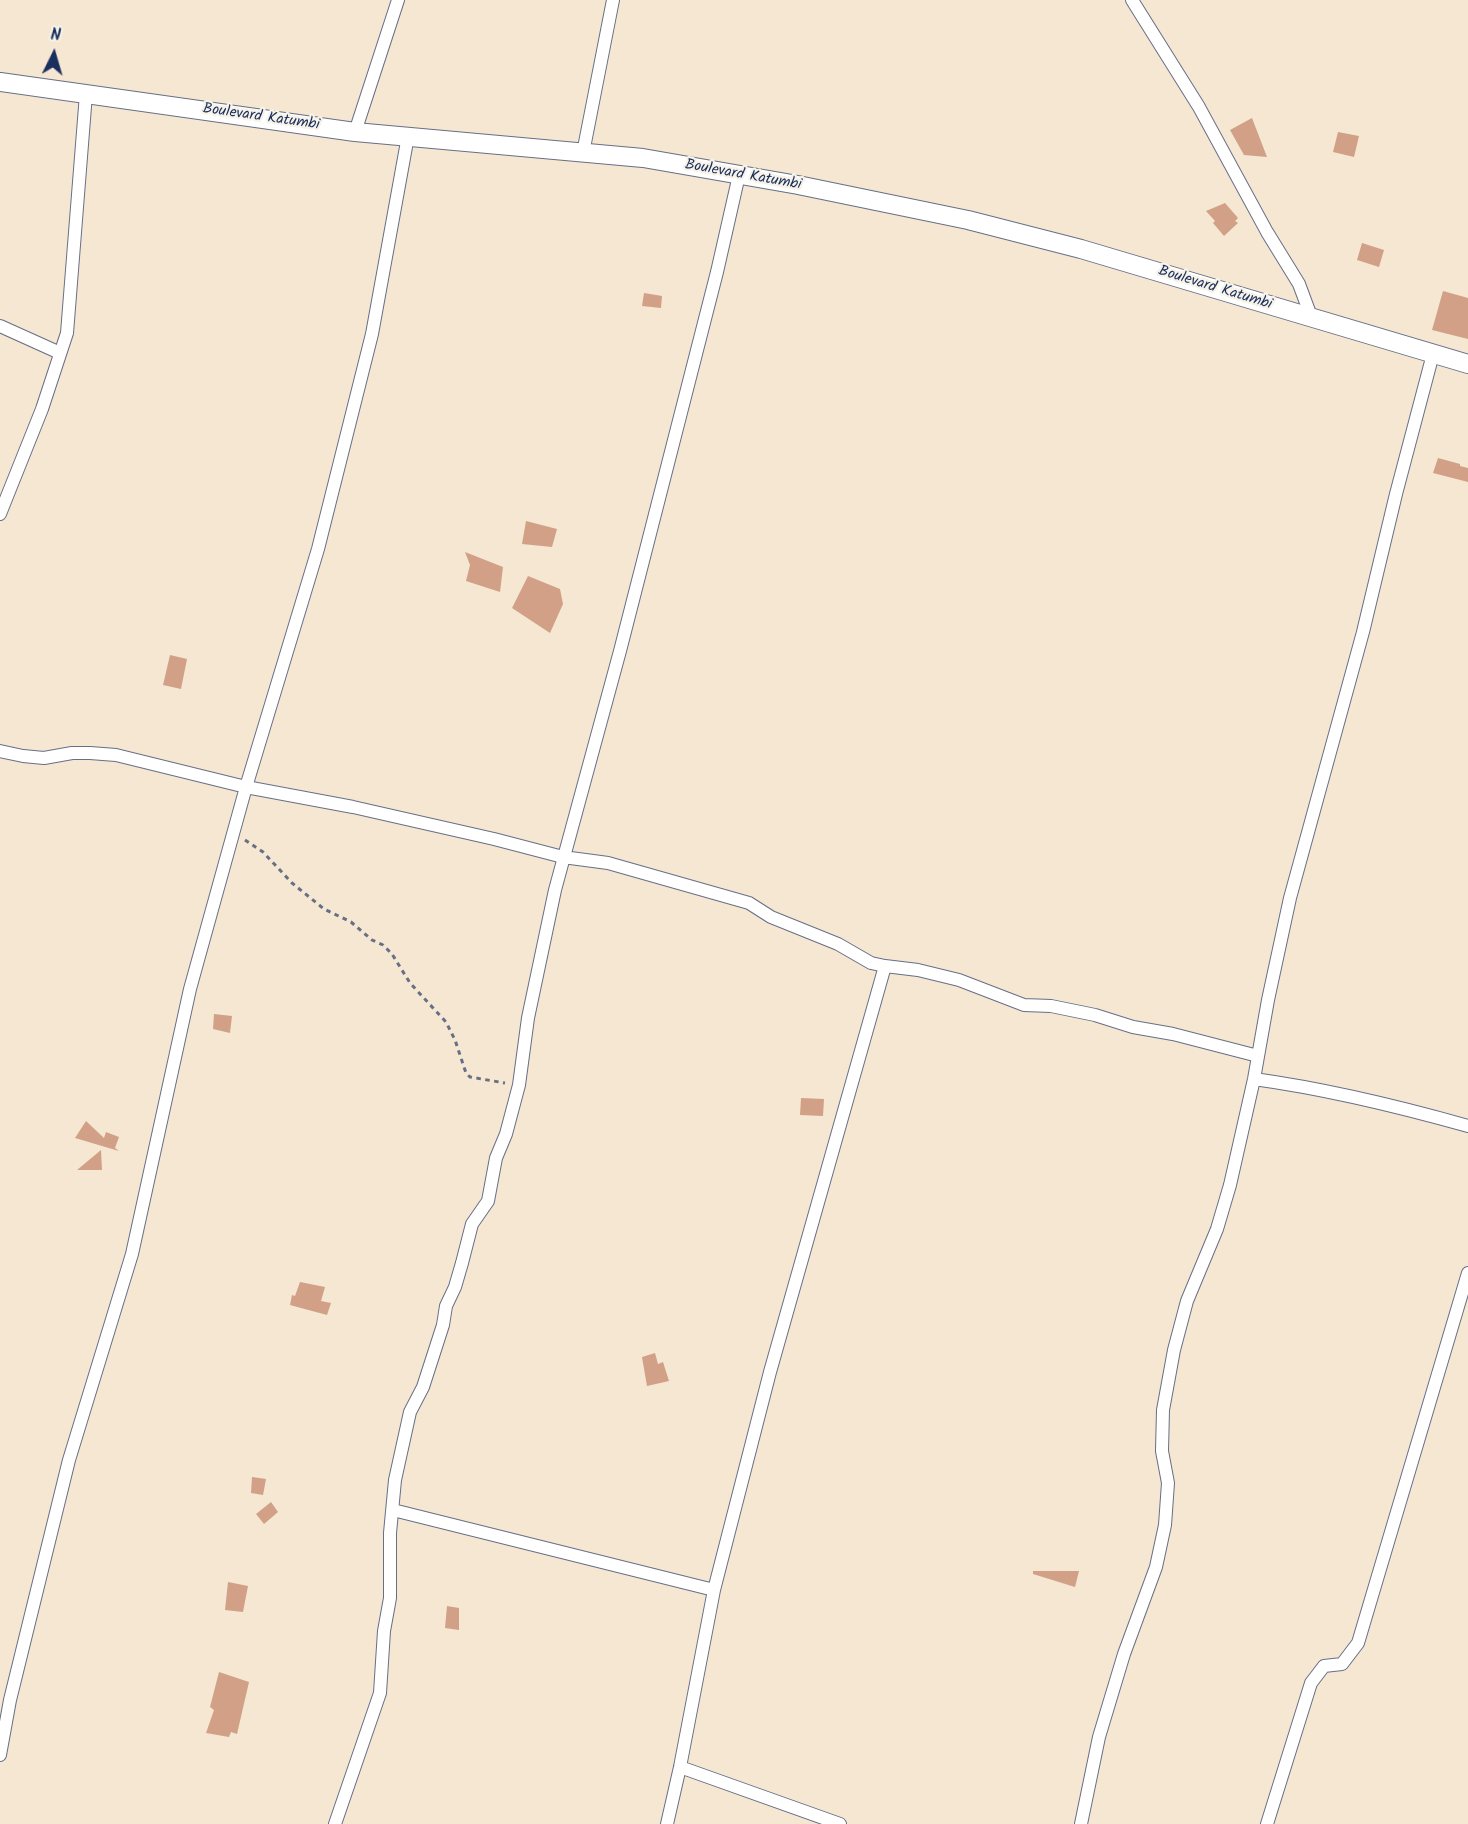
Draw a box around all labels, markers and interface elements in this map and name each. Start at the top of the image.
text: N [49,23,62,48]
north arrow [24,24,84,84]
street label: Boulevard Katumbi [201,101,321,135]
street label: Boulevard Katumbi [683,157,803,195]
street label: Boulevard Katumbi [1156,263,1274,315]

